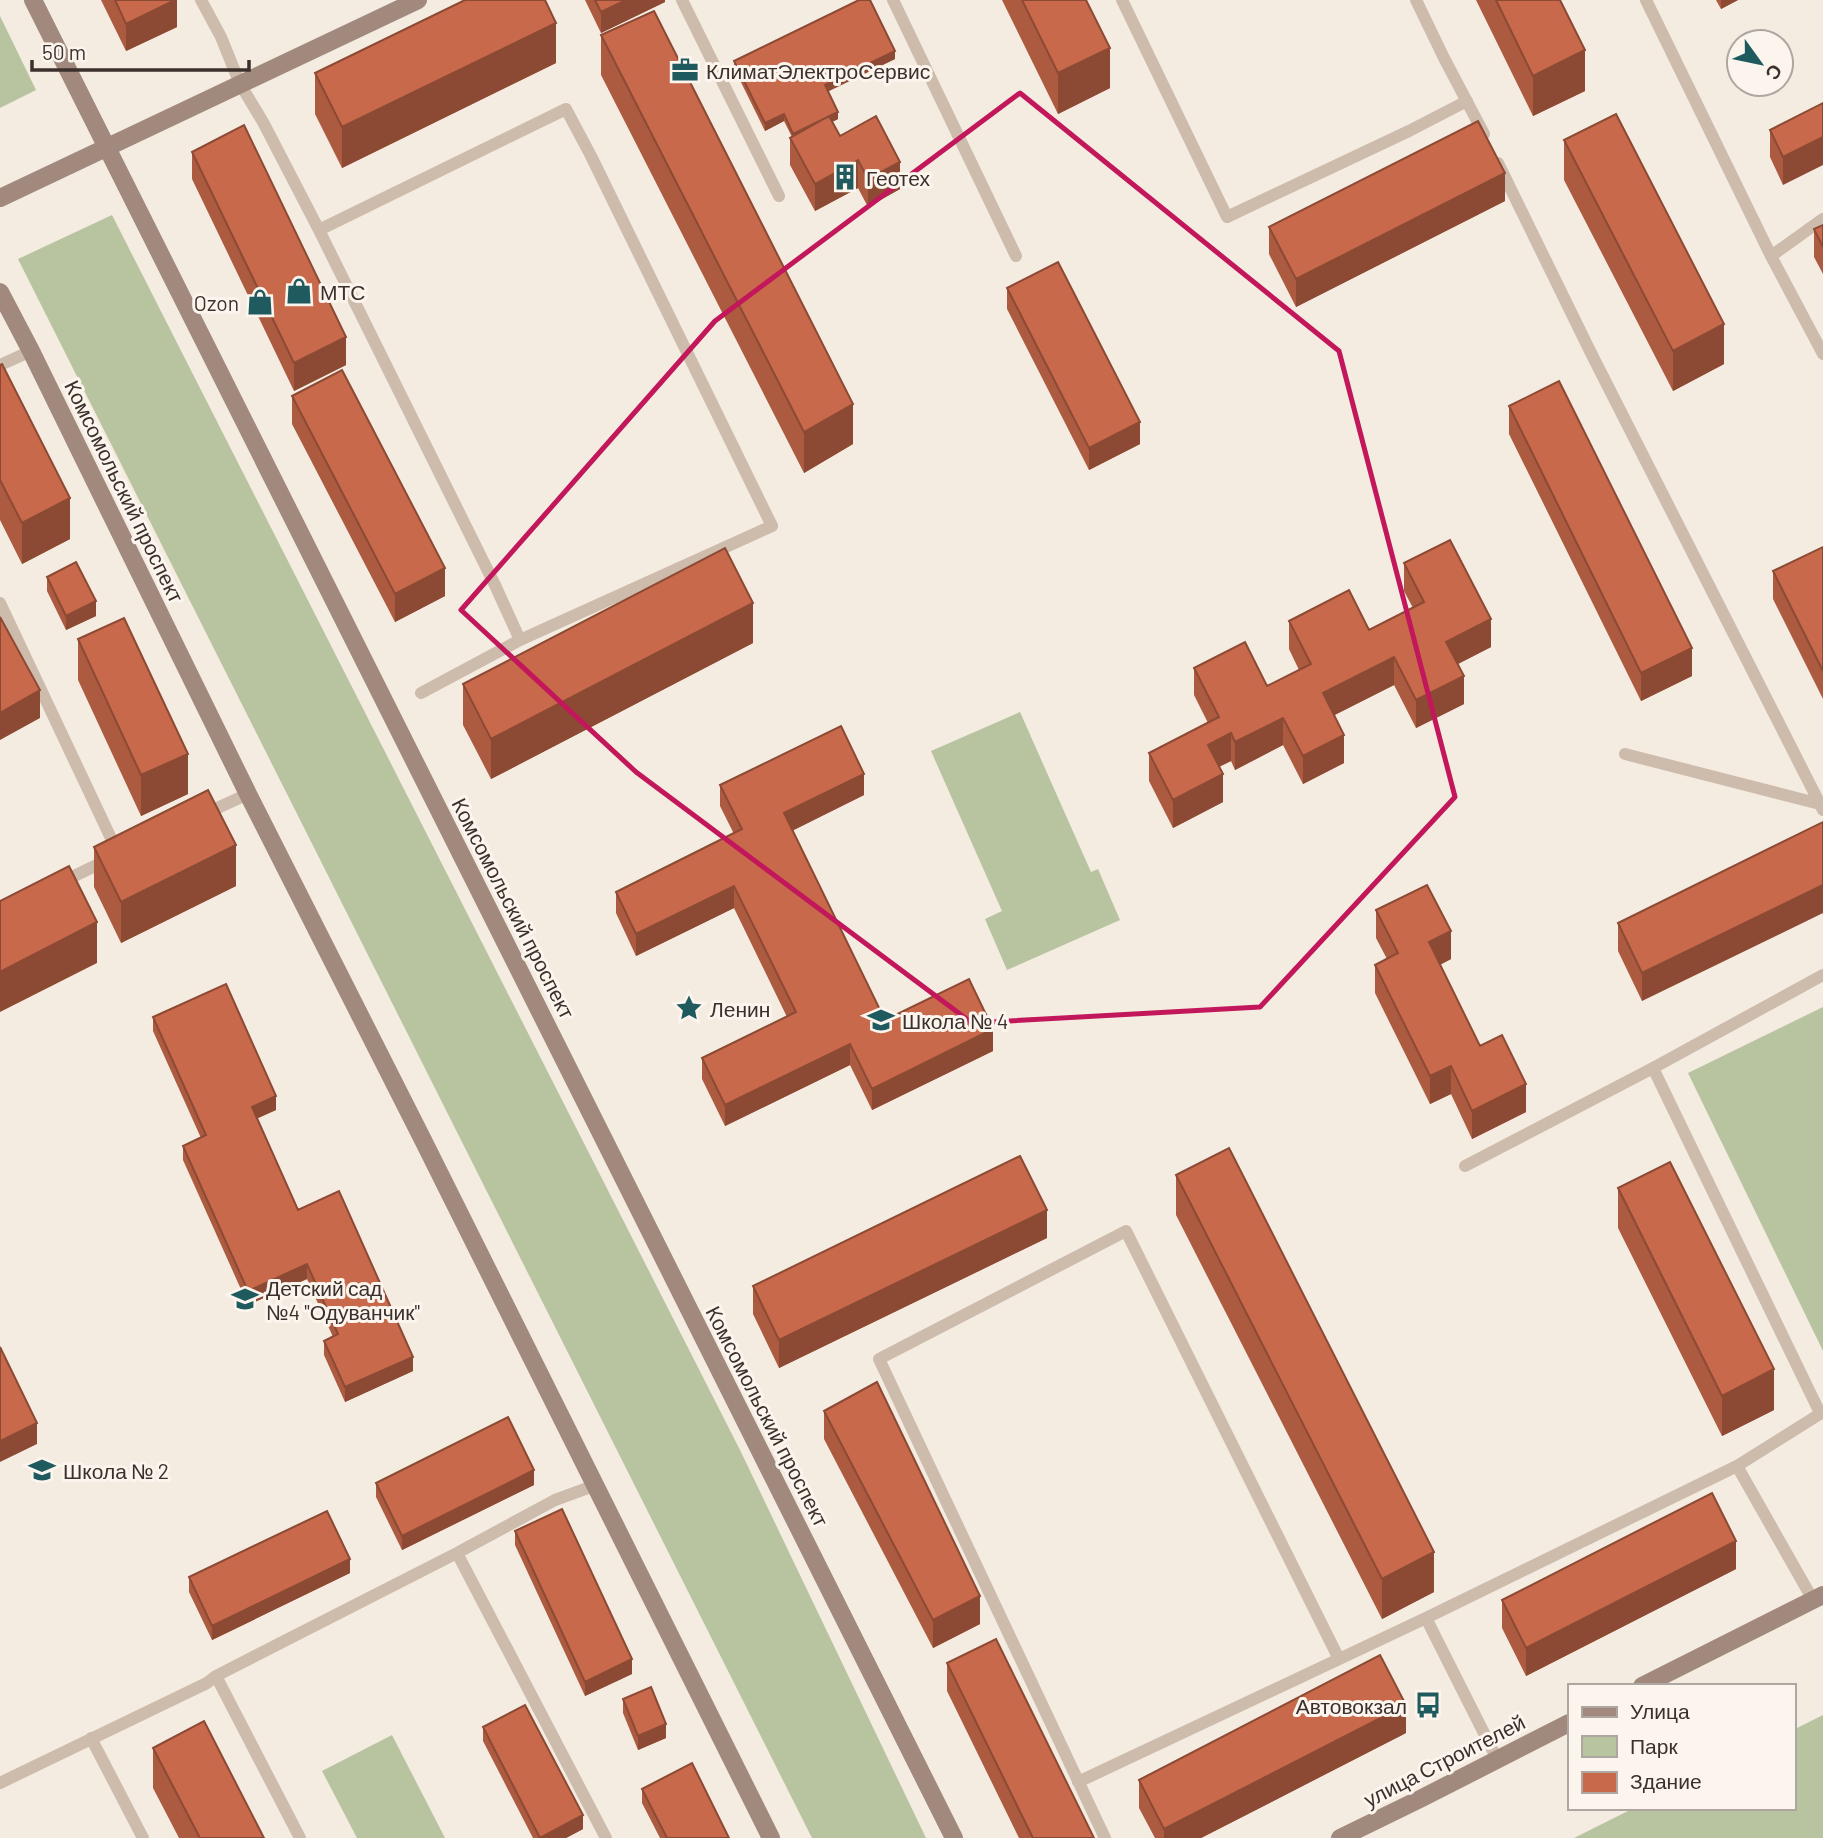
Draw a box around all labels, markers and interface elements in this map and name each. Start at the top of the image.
scale bar [32,28,248,72]
north arrow [1725,28,1795,98]
text: 50 m [42,39,86,64]
office icon: КлиматЭлектроСервис [670,55,700,85]
place label: КлиматЭлектроСервис [706,58,930,83]
text: С [1761,61,1788,85]
building icon: Геотех [830,162,860,192]
place label: Геотех [866,165,930,190]
shop icon: МТС [284,276,314,306]
place label: МТС [320,279,366,304]
shop icon: Ozon [245,287,275,317]
place label: Ozon [194,290,239,315]
street label: Комсомольский проспект [60,376,190,607]
street label: Комсомольский проспект [447,793,581,1023]
place icon: Ленин [674,993,704,1023]
place label: Ленин [710,996,770,1021]
school or university icon: Школа № 4 [866,1005,896,1035]
place label: Школа № 4 [902,1008,1008,1033]
place label: Детский сад №4 "Одуванчик" [266,1275,420,1324]
school or university icon: Детский сад №4 "Одуванчик" [230,1284,260,1314]
street label: Комсомольский проспект [701,1301,835,1531]
school or university icon: Школа № 2 [27,1455,57,1485]
place label: Школа № 2 [63,1458,169,1483]
legend [1568,1684,1795,1810]
bus stop icon: Автовокзал [1413,1690,1443,1720]
place label: Автовокзал [1296,1693,1407,1718]
text: Улица [1630,1698,1690,1723]
street label: улица Строителей [1359,1708,1529,1812]
text: Парк [1630,1733,1678,1758]
text: Здание [1630,1768,1702,1793]

